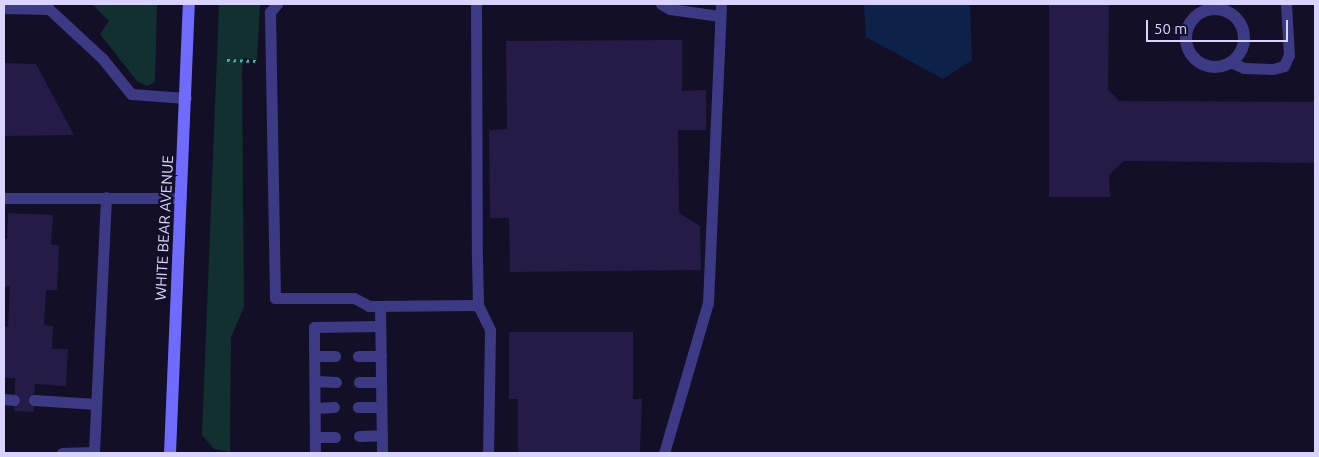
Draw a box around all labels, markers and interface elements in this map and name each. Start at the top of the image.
scale bar [1149,10,1292,42]
text: 50 m [1154,20,1187,37]
street label: WHITE BEAR AVENUE [151,155,177,301]

